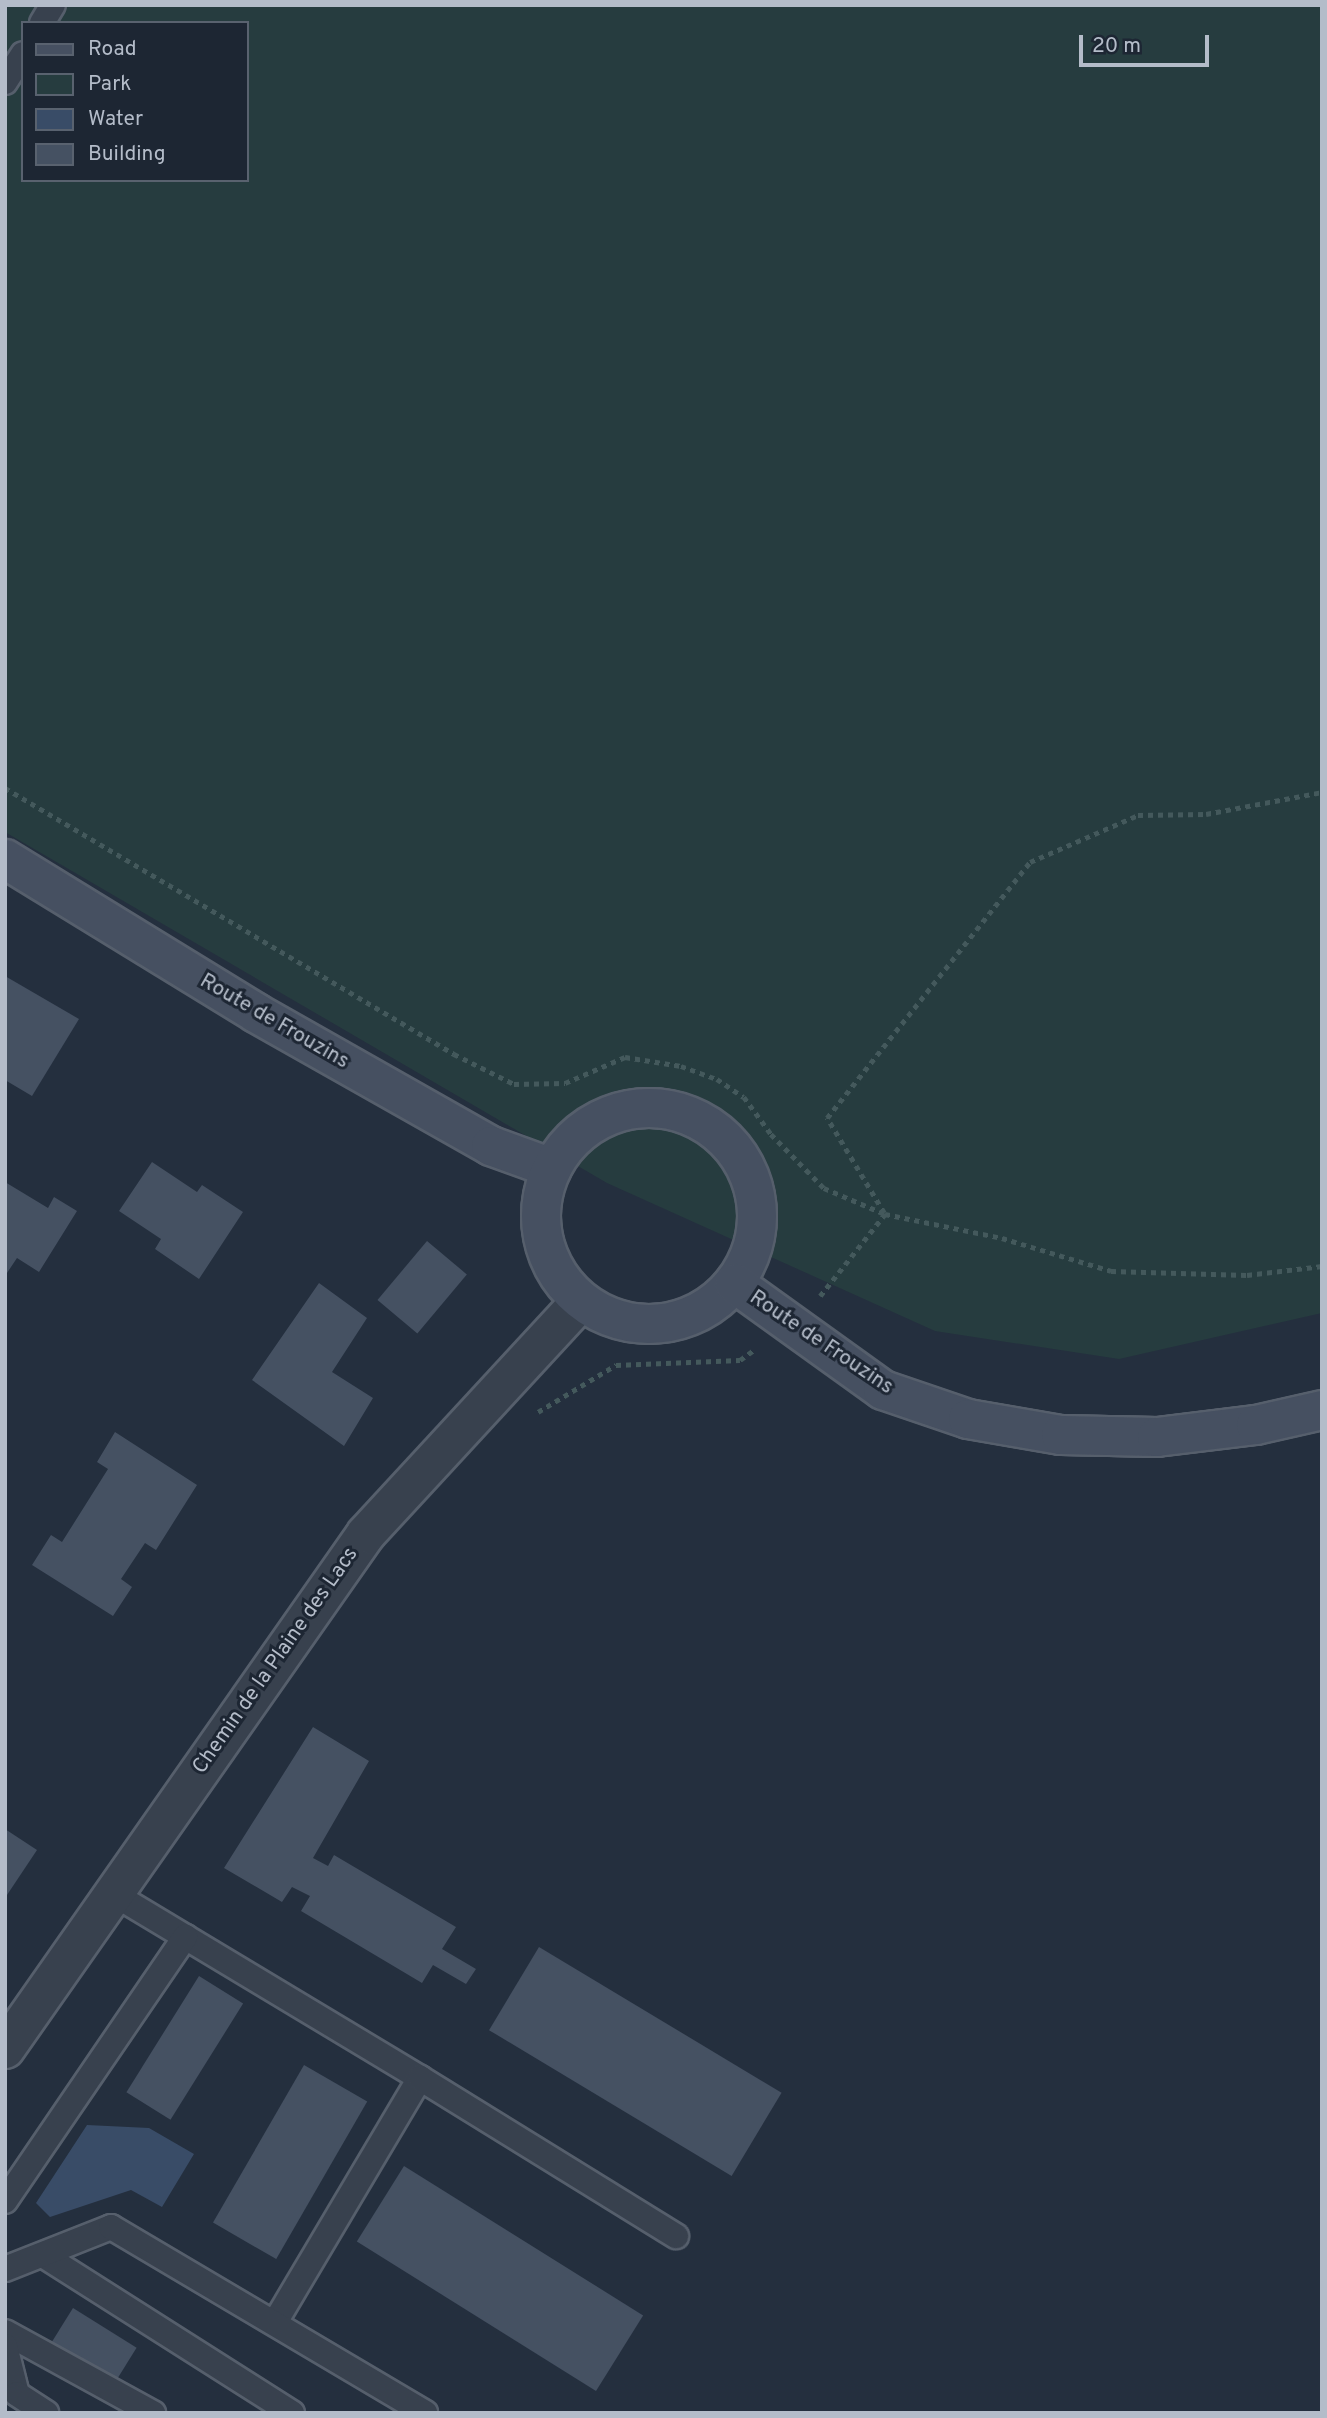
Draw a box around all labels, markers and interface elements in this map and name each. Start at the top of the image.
legend [21,21,248,182]
scale bar [1082,21,1212,65]
text: 20 m [1092,33,1141,60]
text: Road [88,36,137,63]
text: Park [88,71,131,98]
text: Water [88,106,143,133]
text: Building [88,141,166,168]
street label: Route de Frouzins [195,969,353,1075]
street label: Route de Frouzins [744,1286,898,1400]
street label: Chemin de la Plaine des Lacs [188,1543,364,1779]

